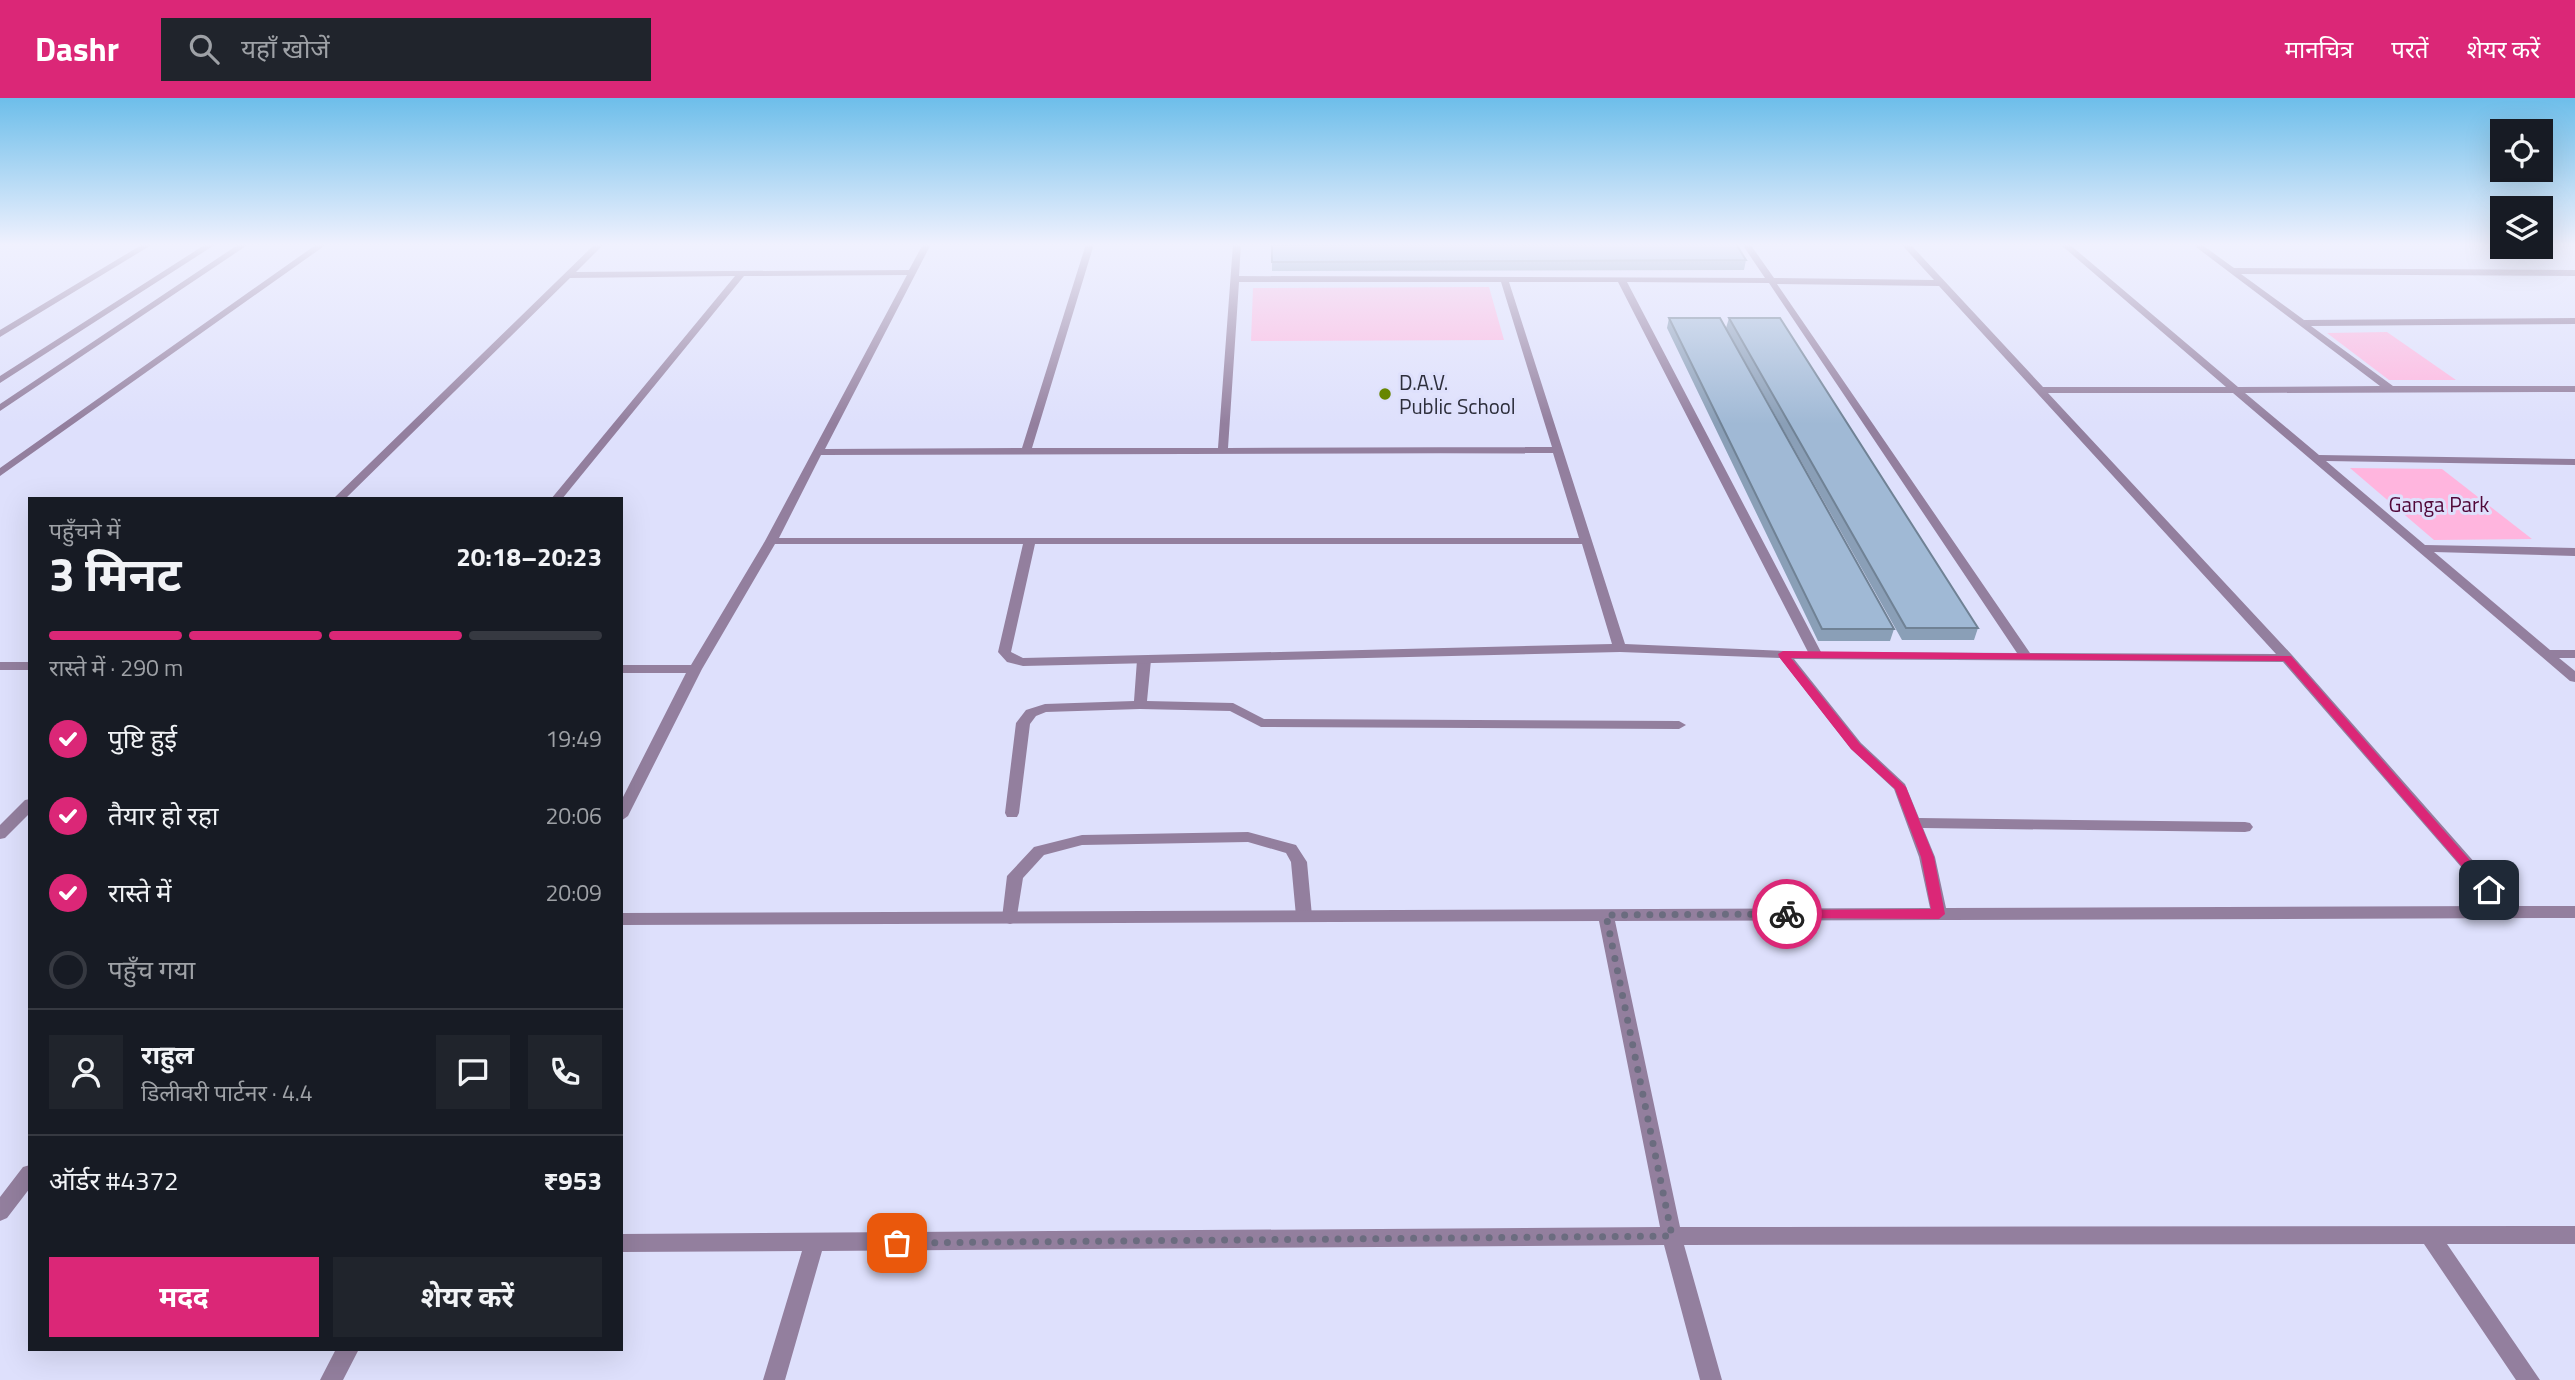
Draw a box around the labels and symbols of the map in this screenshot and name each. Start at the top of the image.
place label: D.A.V. Public School [1399,366,1516,422]
marker: D.A.V. Public School [1377,386,1393,402]
park label: Ganga Park [2389,488,2489,520]
pin [2459,860,2519,920]
courier [1752,879,1822,949]
pin [867,1213,927,1273]

